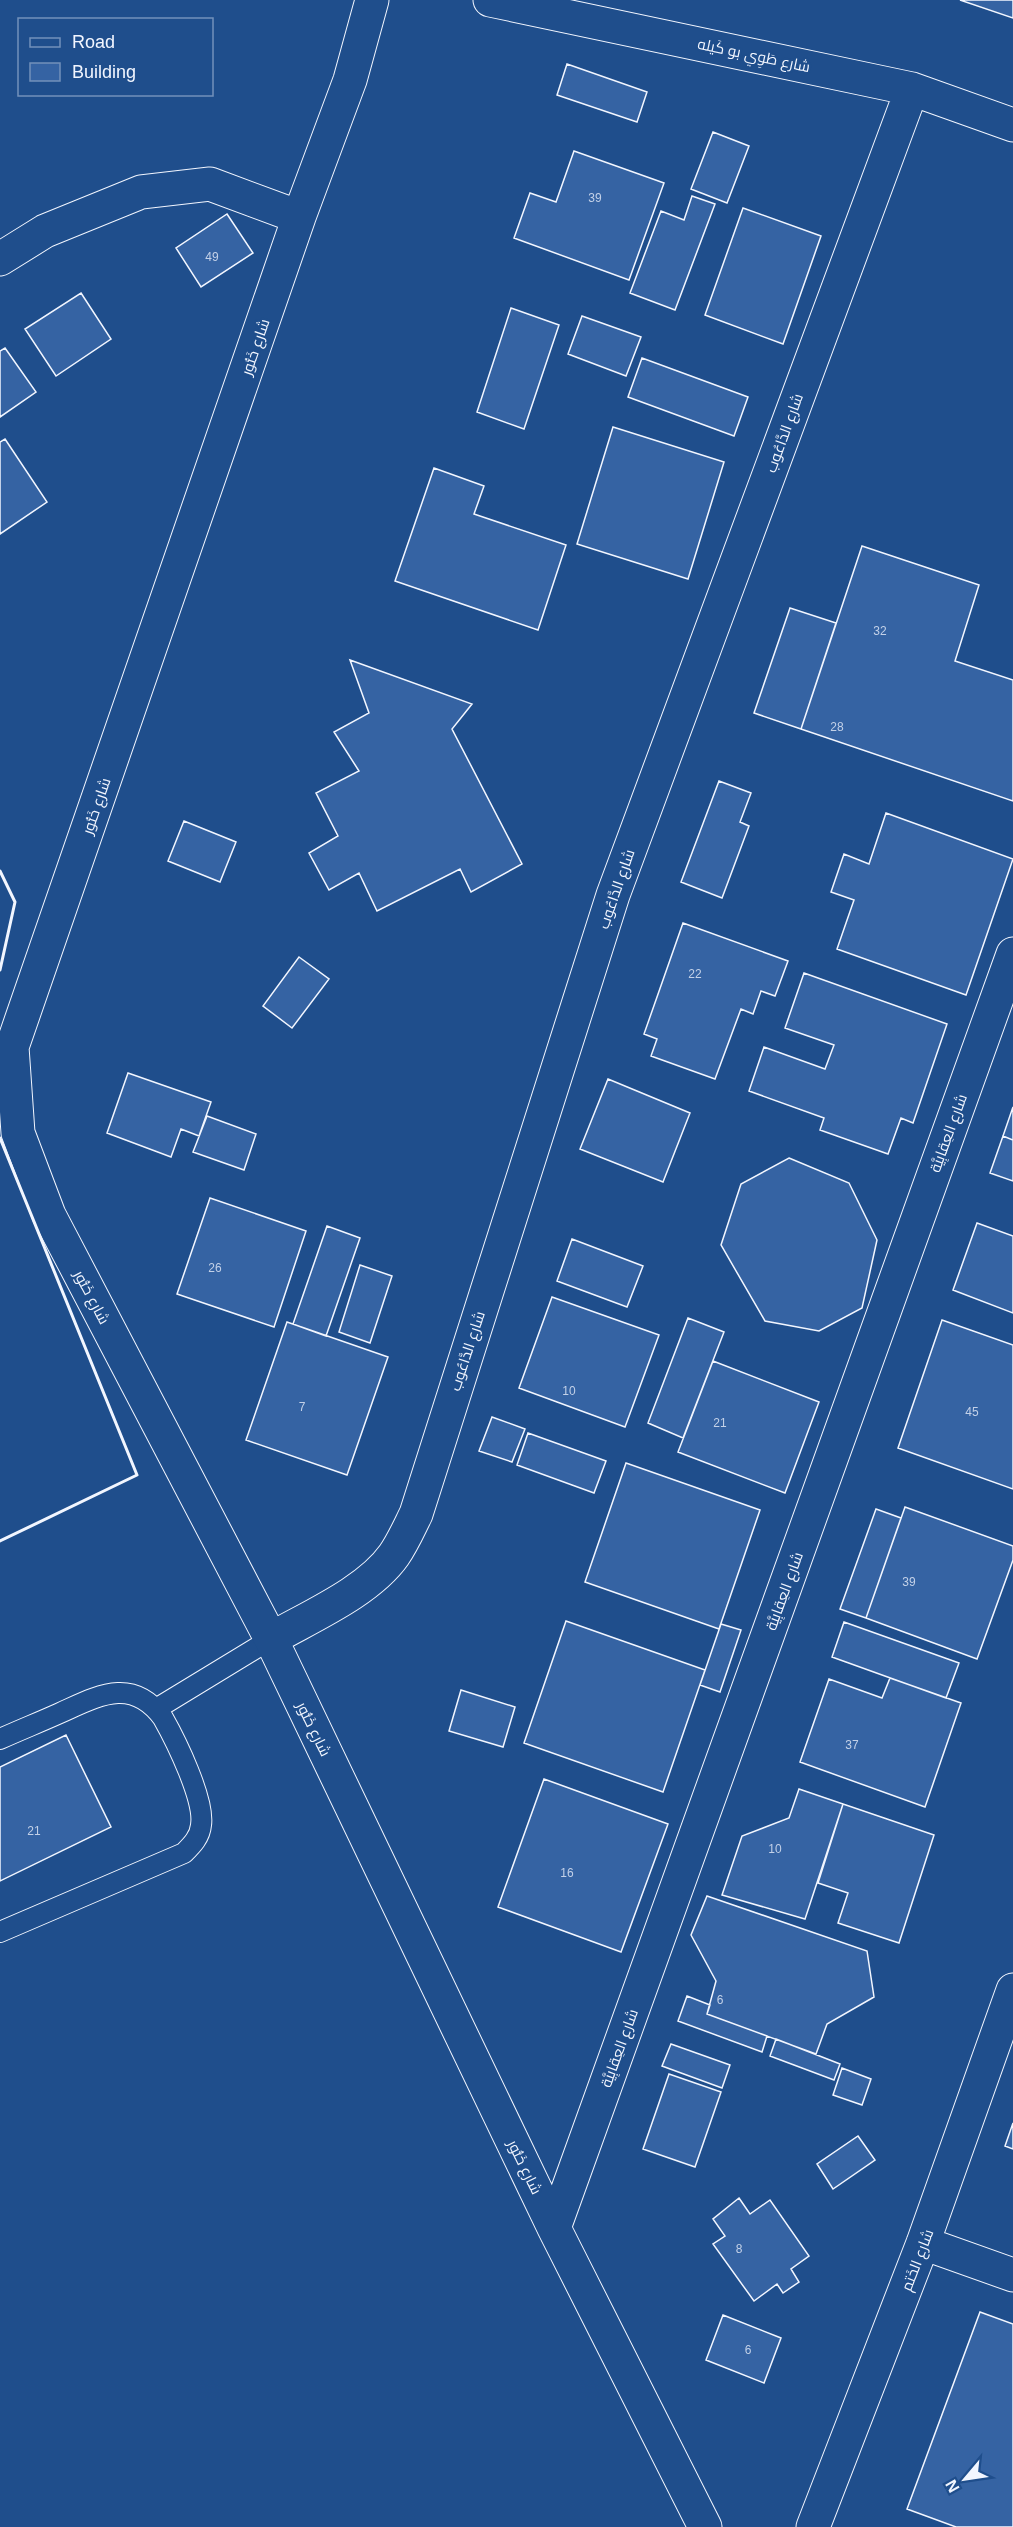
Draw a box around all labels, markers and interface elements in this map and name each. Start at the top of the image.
legend [18,18,213,96]
text: Road [72,32,115,52]
street label: شارع طَوِي بو كَيله [695,35,812,79]
text: Building [72,62,136,82]
house number: 39 [588,191,602,205]
house number: 49 [205,250,219,264]
street label: شارع خَنُّور [237,317,275,379]
street label: شارع الدَّاعُوب [762,391,809,476]
house number: 32 [873,624,887,638]
house number: 28 [830,720,844,734]
street label: شارع خَنُّور [78,776,116,838]
street label: شارع الدَّاعُوب [594,847,640,932]
house number: 22 [688,967,702,981]
street label: شارع العِقابِيَّة [926,1092,973,1175]
house number: 26 [208,1261,222,1275]
street label: شارع خَنُّور [68,1266,113,1328]
street label: شارع الدَّاعُوب [446,1309,491,1394]
house number: 10 [562,1384,576,1398]
house number: 7 [299,1400,306,1414]
house number: 45 [965,1405,979,1419]
house number: 21 [713,1416,727,1430]
street label: شارع العِقابِيَّة [762,1550,809,1633]
house number: 39 [902,1575,916,1589]
street label: شارع خَنُّور [290,1698,334,1760]
house number: 37 [845,1738,859,1752]
house number: 21 [27,1824,41,1838]
house number: 10 [768,1842,782,1856]
house number: 16 [560,1866,574,1880]
house number: 6 [717,1993,724,2007]
street label: شارع العِقابِيَّة [597,2007,644,2090]
street label: شارع خَنُّور [501,2136,545,2198]
street label: شارع الخَتم [897,2227,939,2294]
house number: 8 [736,2242,743,2256]
house number: 6 [745,2343,752,2357]
north arrow [935,2449,995,2509]
text: N [942,2477,963,2495]

